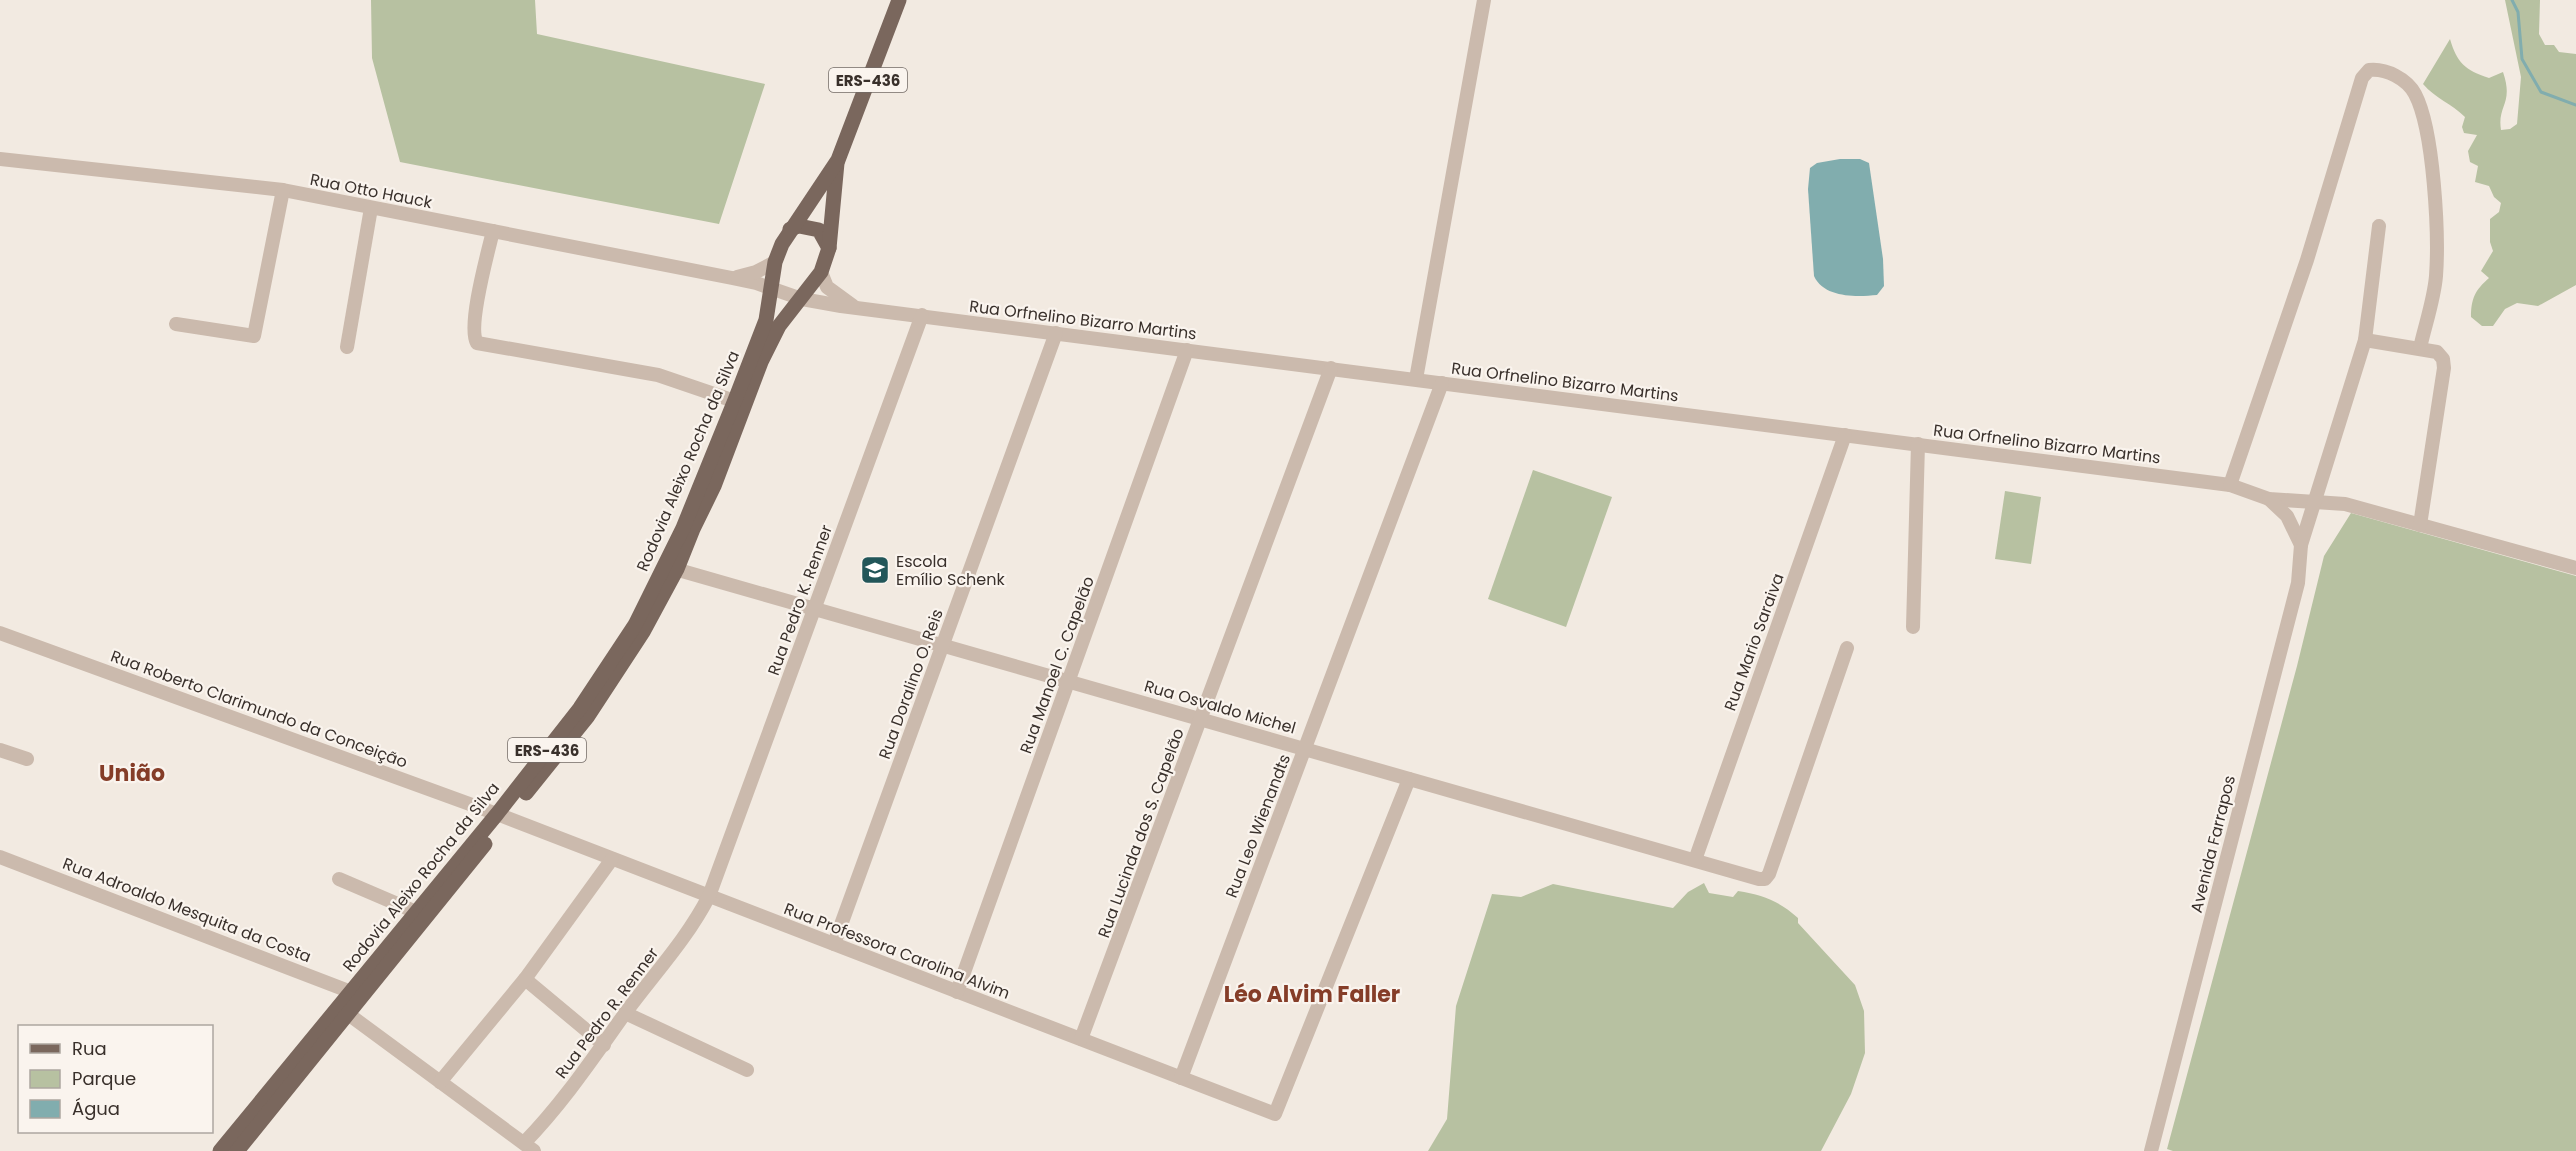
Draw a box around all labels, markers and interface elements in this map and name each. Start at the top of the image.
road number: ERS-436 [829,68,907,92]
street label: Rua Otto Hauck [308,168,435,214]
street label: Rua Orfnelino Bizarro Martins [968,295,1198,345]
street label: Rodovia Aleixo Rocha da Silva [631,347,745,575]
street label: Rua Orfnelino Bizarro Martins [1450,357,1680,407]
street label: Rua Orfnelino Bizarro Martins [1932,419,2162,469]
street label: Rua Pedro K. Renner [762,521,838,679]
place label: Escola Emílio Schenk [896,550,1006,591]
school or university icon: Escola Emílio Schenk [859,554,891,586]
street label: Rua Mario Saraiva [1718,570,1790,714]
street label: Rua Manoel C. Capelão [1014,573,1100,757]
street label: Rua Doralino O. Reis [873,606,949,762]
street label: Rua Roberto Clarimundo da Conceição [107,644,411,774]
street label: Rua Osvaldo Michel [1142,674,1298,740]
street label: Rua Lucinda dos S. Capelão [1092,725,1190,941]
road number: ERS-436 [508,738,586,762]
street label: Rua Leo Wienandts [1220,751,1296,901]
district label: União [99,758,165,789]
street label: Avenida Farrapos [2185,773,2241,915]
street label: Rodovia Aleixo Rocha da Silva [337,777,505,977]
street label: Rua Adroaldo Mesquita da Costa [59,852,315,968]
street label: Rua Professora Carolina Alvim [781,897,1013,1005]
street label: Rua Pedro R. Renner [550,943,664,1083]
district label: Léo Alvim Faller [1224,979,1400,1010]
legend [18,1025,213,1133]
text: Rua [72,1036,107,1061]
text: Parque [72,1066,136,1091]
text: Água [72,1096,120,1121]

